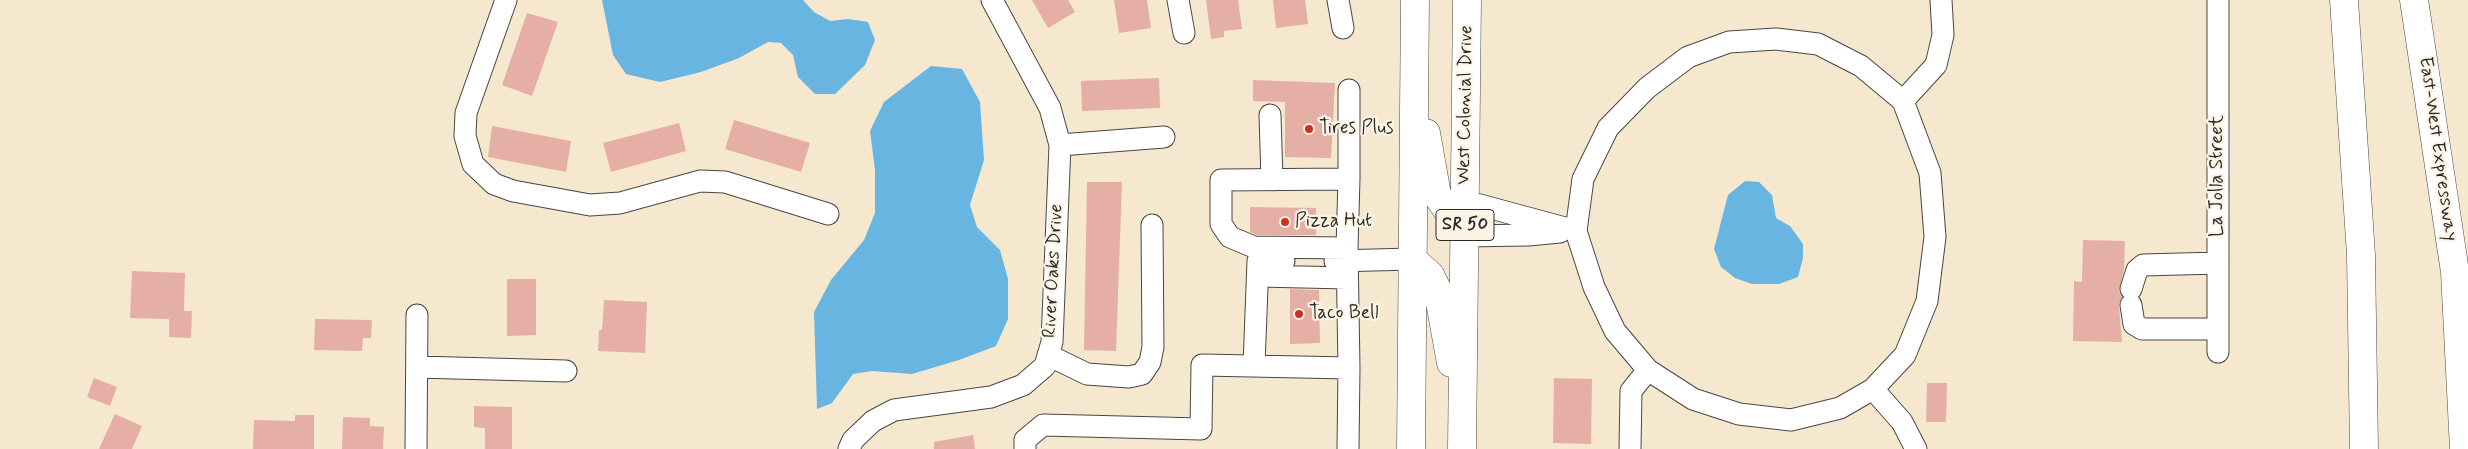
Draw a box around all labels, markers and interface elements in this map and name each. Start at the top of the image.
street label: West Colonial Drive [1453,25,1479,185]
street label: East-West Expressway [2413,55,2461,243]
street label: La Jolla Street [2207,115,2229,237]
place label: Tires Plus [1319,118,1394,140]
marker: Tires Plus [1303,123,1315,135]
street label: River Oaks Drive [1039,203,1069,339]
road number: SR 50 [1436,210,1494,240]
place label: Pizza Hut [1295,211,1372,233]
marker: Pizza Hut [1279,216,1291,228]
place label: Taco Bell [1309,303,1378,325]
marker: Taco Bell [1293,308,1305,320]

